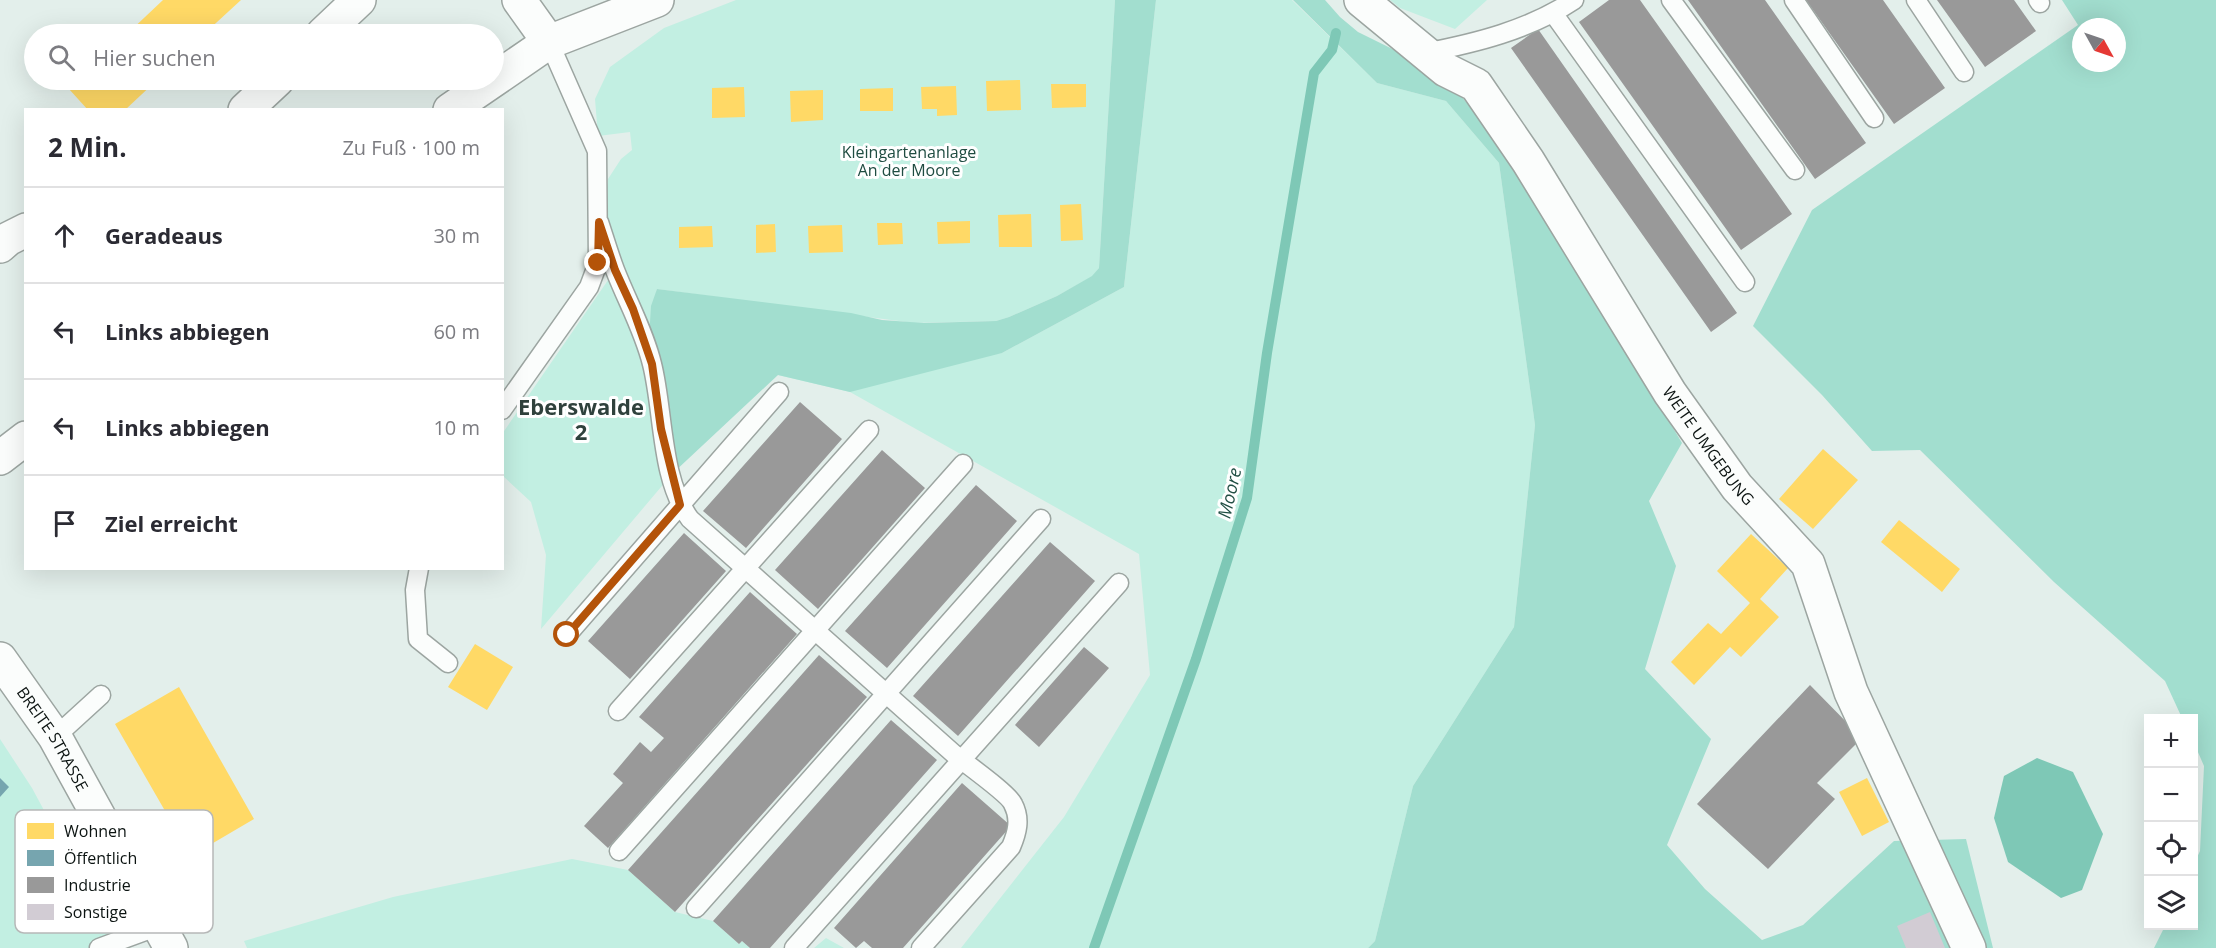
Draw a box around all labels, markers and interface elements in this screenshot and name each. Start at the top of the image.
north arrow [2072,18,2126,72]
search box [24,24,504,90]
icon: search [45,41,78,74]
text: Hier suchen [93,42,216,72]
text: 2 Min. [48,129,127,165]
text: Zu Fuß · 100 m [342,134,480,161]
park label: Kleingartenanlage An der Moore [842,141,976,181]
icon: ahead [48,219,81,252]
text: Geradeaus [105,220,223,250]
text: 30 m [433,222,480,249]
route end [584,249,610,275]
icon: left [48,315,81,348]
text: Links abbiegen [105,316,270,346]
text: 60 m [433,318,480,345]
street label: WEITE UMGEBUNG [1658,382,1759,510]
district label: Eberswalde 2 [518,391,644,446]
icon: left [48,411,81,444]
text: Links abbiegen [105,412,270,442]
text: 10 m [433,414,480,441]
water label: Moore [1212,465,1246,521]
icon: arrive [48,507,81,540]
text: Ziel erreicht [105,508,238,538]
route start [553,621,579,647]
street label: BREITE STRASSE [12,682,94,795]
map controls [2144,714,2198,930]
button: + [2144,714,2198,768]
button: − [2144,768,2198,822]
legend [15,810,213,933]
text: Wohnen [64,820,127,842]
button: locate [2144,822,2198,876]
text: Öffentlich [64,847,137,869]
text: Industrie [64,874,131,896]
button: layers [2144,876,2198,930]
text: Sonstige [64,901,127,923]

